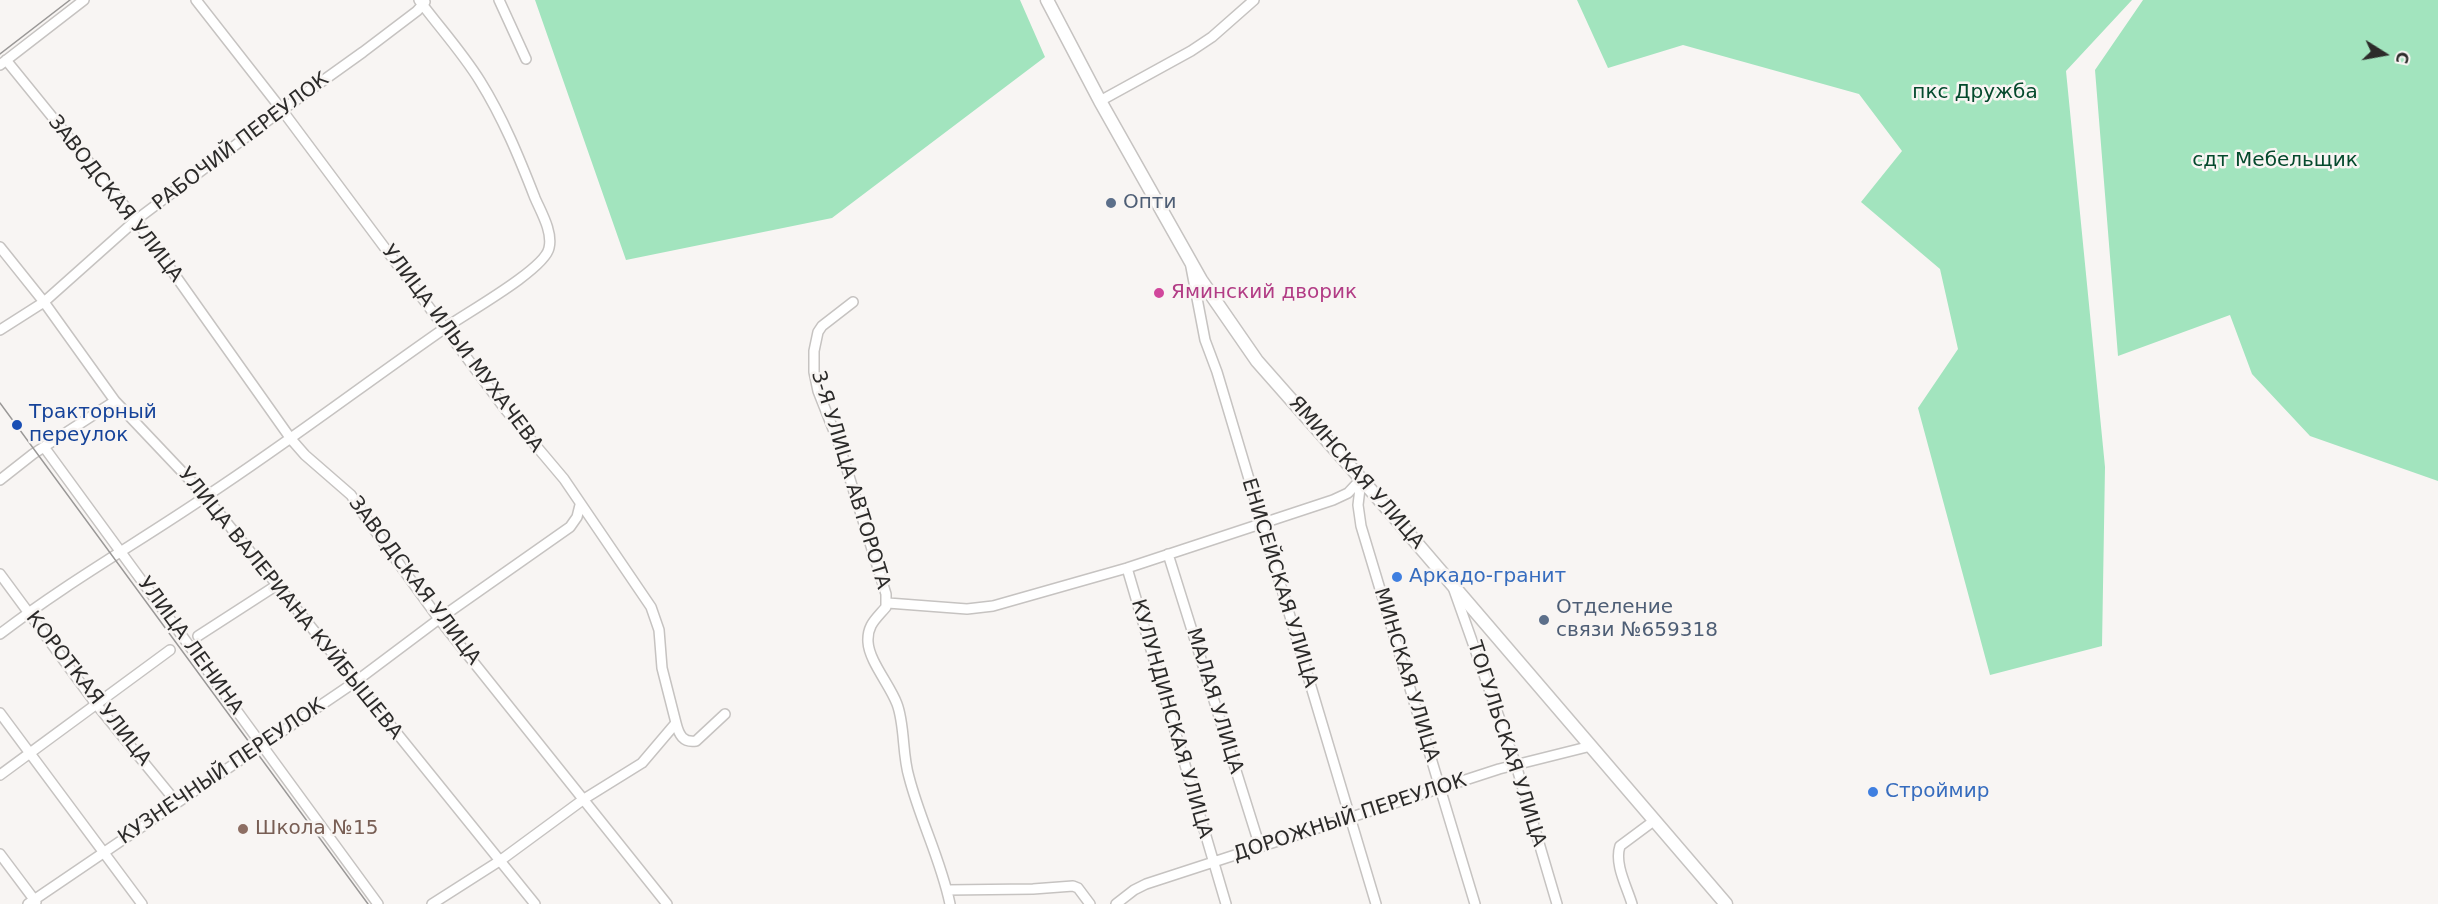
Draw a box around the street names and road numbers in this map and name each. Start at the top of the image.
street label: РАБОЧИЙ ПЕРЕУЛОК [148,68,334,216]
street label: ЗАВОДСКАЯ УЛИЦА [42,111,188,287]
street label: УЛИЦА ИЛЬИ МУХАЧЕВА [376,241,548,457]
street label: 3-Я УЛИЦА АВТОРОТА [805,368,895,592]
street label: ЯМИНСКАЯ УЛИЦА [1283,392,1429,554]
street label: УЛИЦА ВАЛЕРИАНА КУЙБЫШЕВА [173,463,407,745]
street label: ЕНИСЕЙСКАЯ УЛИЦА [1236,475,1322,691]
street label: ЗАВОДСКАЯ УЛИЦА [343,492,485,670]
street label: УЛИЦА ЛЕНИНА [132,573,248,719]
street label: МИНСКАЯ УЛИЦА [1368,585,1444,765]
street label: КУЛУНДИНСКАЯ УЛИЦА [1125,597,1217,841]
street label: КОРОТКАЯ УЛИЦА [20,607,156,771]
street label: МАЛАЯ УЛИЦА [1180,625,1248,777]
street label: ТОГУЛЬСКАЯ УЛИЦА [1461,638,1551,850]
street label: КУЗНЕЧНЫЙ ПЕРЕУЛОК [114,694,330,850]
street label: ДОРОЖНЫЙ ПЕРЕУЛОК [1230,769,1470,867]

